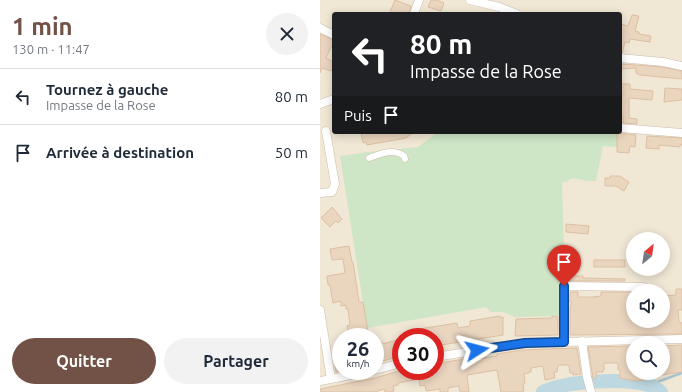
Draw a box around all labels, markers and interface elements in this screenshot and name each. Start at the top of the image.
text: 1 min [12,13,73,40]
button: close [266,13,308,55]
icon: left [344,28,396,80]
text: 80 m [410,28,472,59]
text: 130 m · 11:47 [12,42,90,56]
text: Impasse de la Rose [410,61,562,81]
text: Tournez à gauche [46,81,169,98]
icon: left [12,86,34,108]
text: 80 m [275,88,308,105]
text: Impasse de la Rose [46,98,156,112]
icon: arrive [380,104,402,126]
text: Puis [344,107,372,124]
icon: arrive [12,142,34,164]
text: Arrivée à destination [46,144,194,161]
text: 50 m [275,144,308,161]
north arrow [626,232,670,276]
map controls [626,232,670,380]
pin [547,245,581,286]
icon: arrive [553,251,575,273]
button: sound [626,284,670,328]
speed limit sign: 30 [392,328,444,380]
position arrow [456,329,498,371]
button: search [626,336,670,380]
text: 26 [347,337,369,360]
button: Quitter [12,338,156,384]
button: Partager [164,338,308,384]
text: km/h [346,358,370,369]

